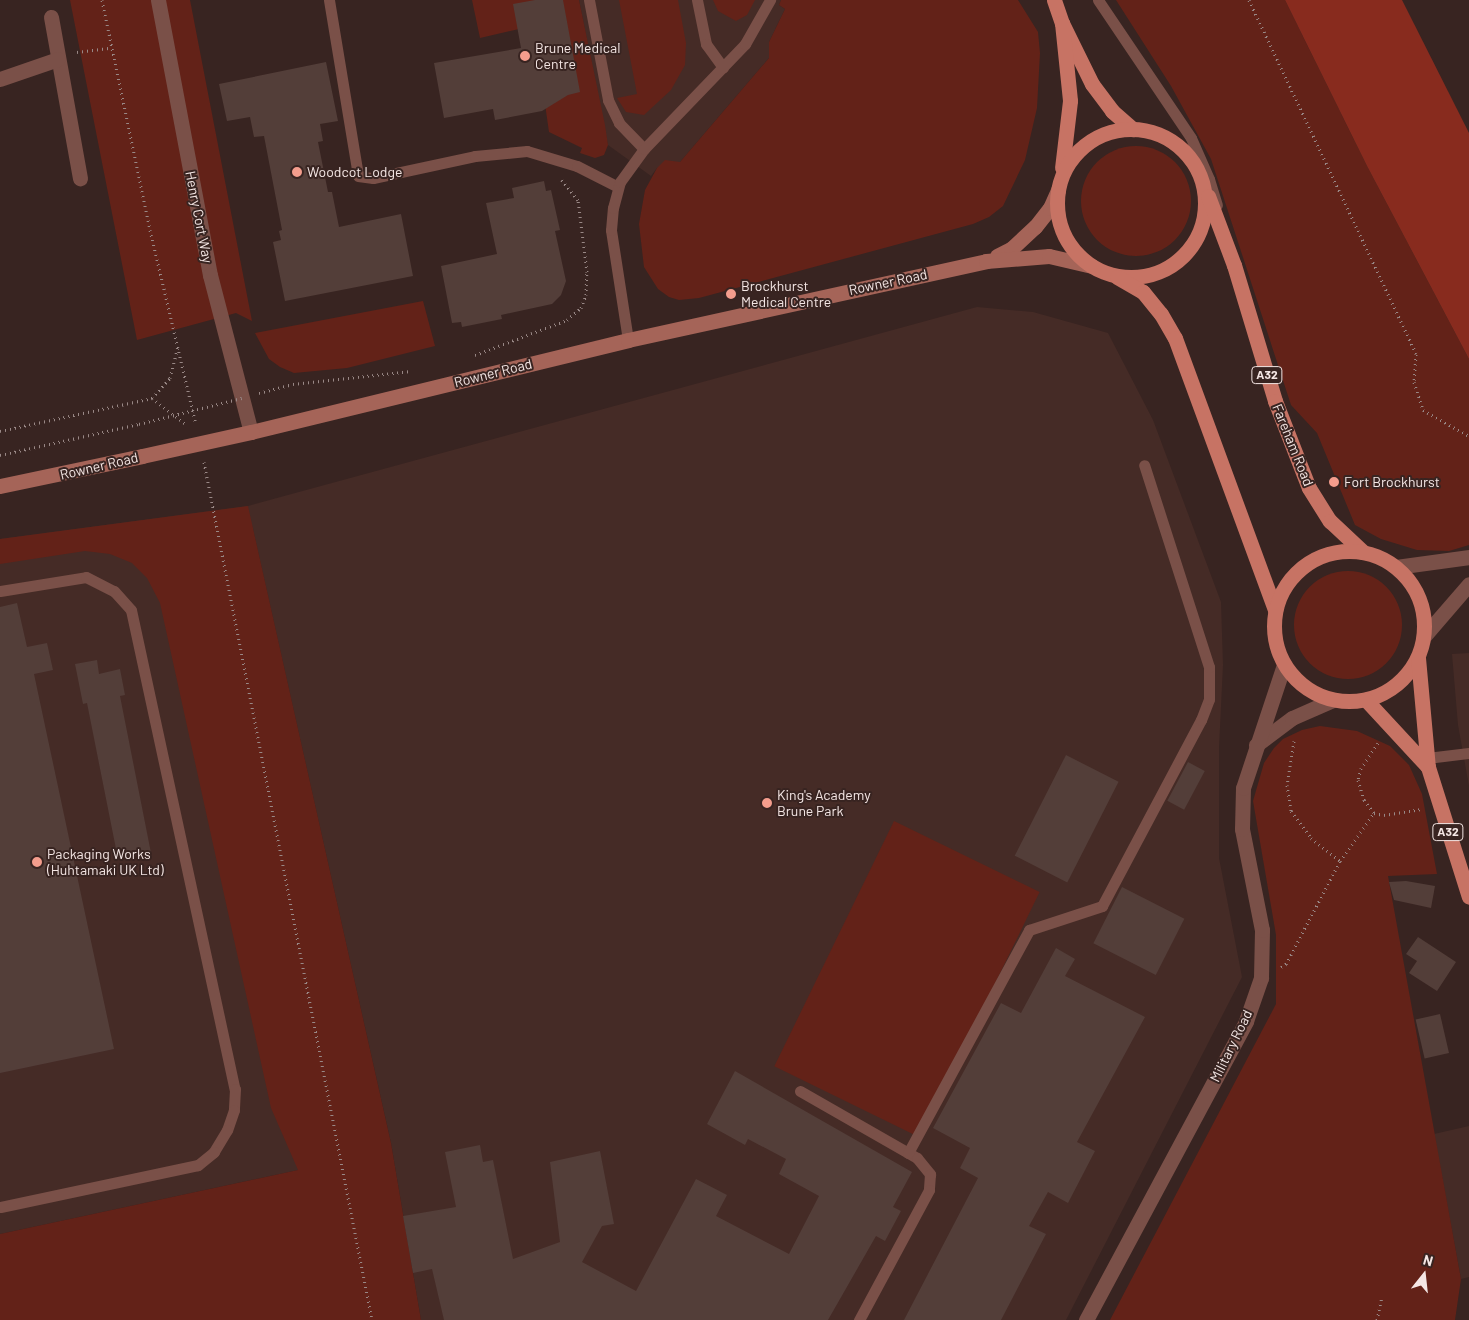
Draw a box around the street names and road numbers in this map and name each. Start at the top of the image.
street label: Henry Cort Way [182,170,216,264]
street label: Rowner Road [847,265,929,299]
street label: Rowner Road [452,355,534,391]
road number: A32 [1251,366,1283,384]
street label: Fareham Road [1269,401,1317,489]
street label: Rowner Road [58,449,140,483]
road number: A32 [1432,822,1464,842]
street label: Military Road [1206,1007,1256,1085]

